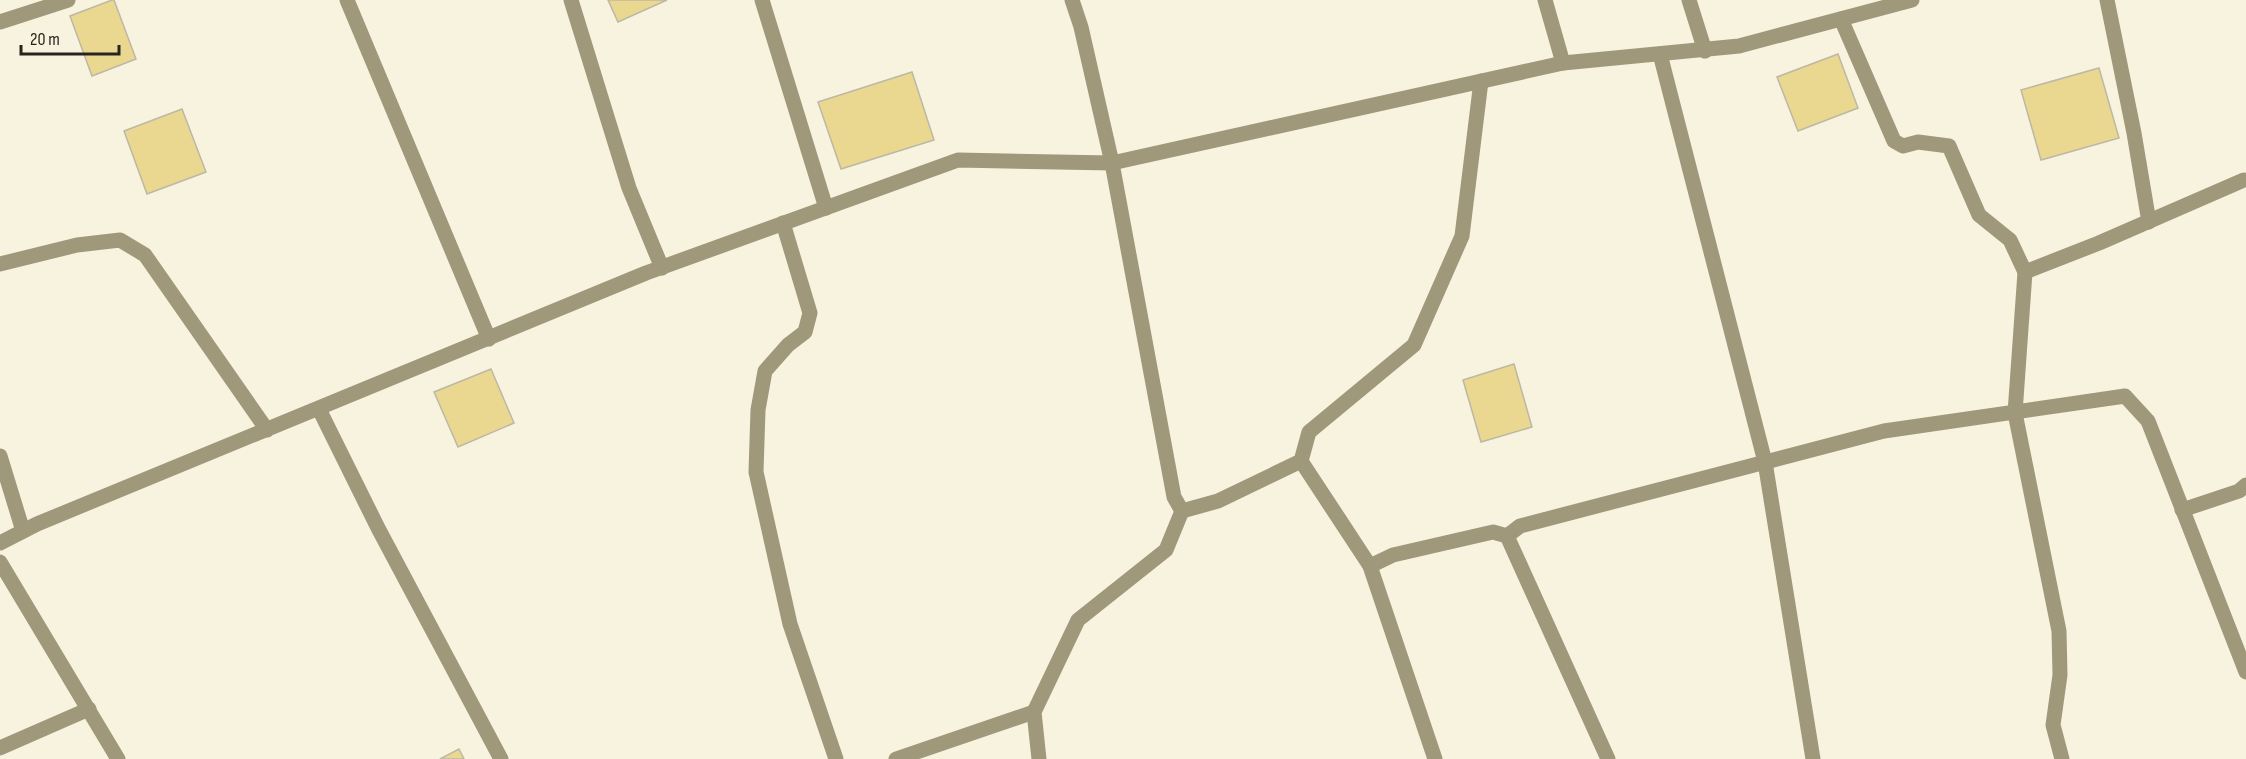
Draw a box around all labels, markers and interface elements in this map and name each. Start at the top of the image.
scale bar [21,18,118,56]
text: 20 m [30,29,60,50]

